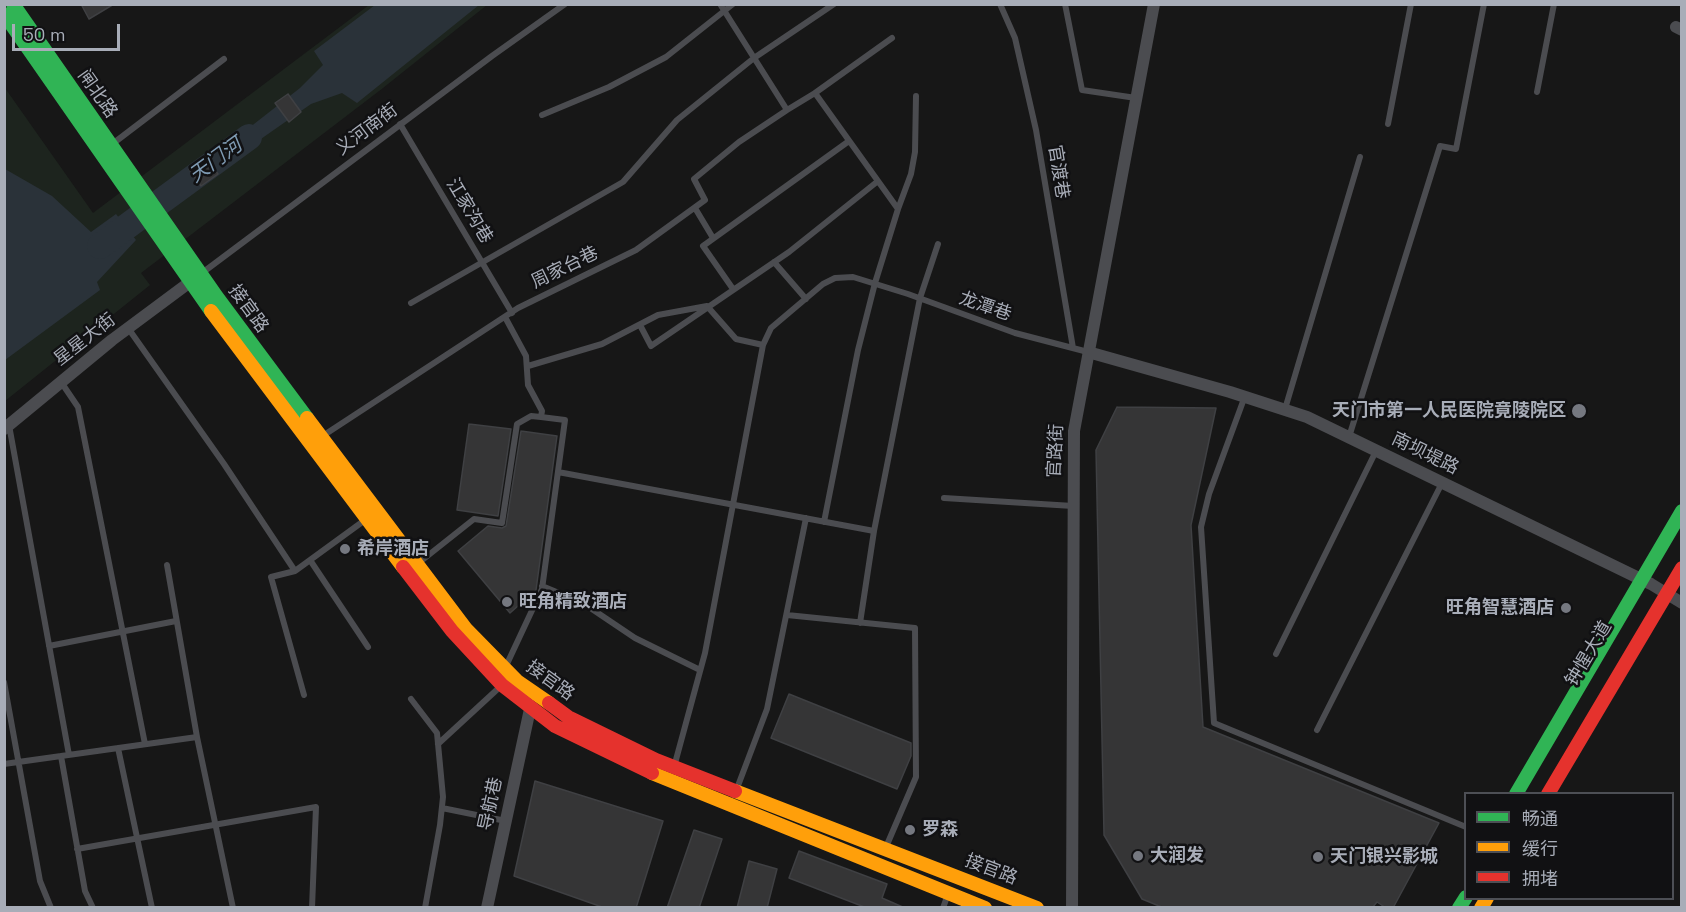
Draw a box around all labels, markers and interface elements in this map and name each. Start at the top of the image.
scale bar [15,12,123,50]
text: 50 m [23,23,65,46]
street label: 闸北路 [73,66,121,122]
street label: 义河南街 [332,100,402,160]
water label: 天门河 [185,134,247,188]
street label: 官渡巷 [1043,144,1073,200]
street label: 江家沟巷 [441,175,497,247]
street label: 周家台巷 [528,243,602,293]
street label: 接官路 [223,281,273,337]
street label: 龙潭巷 [956,288,1014,326]
street label: 星星大街 [50,309,120,371]
place label: 天门市第一人民医院竟陵院区 [1332,400,1566,422]
marker: 天门市第一人民医院竟陵院区 [1570,402,1588,420]
street label: 官路街 [1044,423,1068,479]
street label: 南坝堤路 [1388,429,1462,479]
place label: 希岸酒店 [357,538,429,560]
marker: 希岸酒店 [338,542,352,556]
place label: 旺角精致酒店 [519,591,627,613]
marker: 旺角精致酒店 [500,595,514,609]
place label: 旺角智慧酒店 [1446,597,1554,619]
marker: 旺角智慧酒店 [1559,601,1573,615]
street label: 钟惺大道 [1561,618,1617,690]
street label: 接官路 [522,656,578,706]
street label: 导航巷 [475,775,507,833]
legend [1464,792,1674,900]
text: 畅通 [1522,807,1558,830]
place label: 罗森 [922,819,958,841]
marker: 罗森 [903,823,917,837]
text: 缓行 [1522,837,1558,860]
place label: 大润发 [1150,845,1204,867]
place label: 天门银兴影城 [1330,846,1438,868]
marker: 大润发 [1131,849,1145,863]
street label: 接官路 [962,850,1020,890]
marker: 天门银兴影城 [1311,850,1325,864]
text: 拥堵 [1522,867,1558,890]

